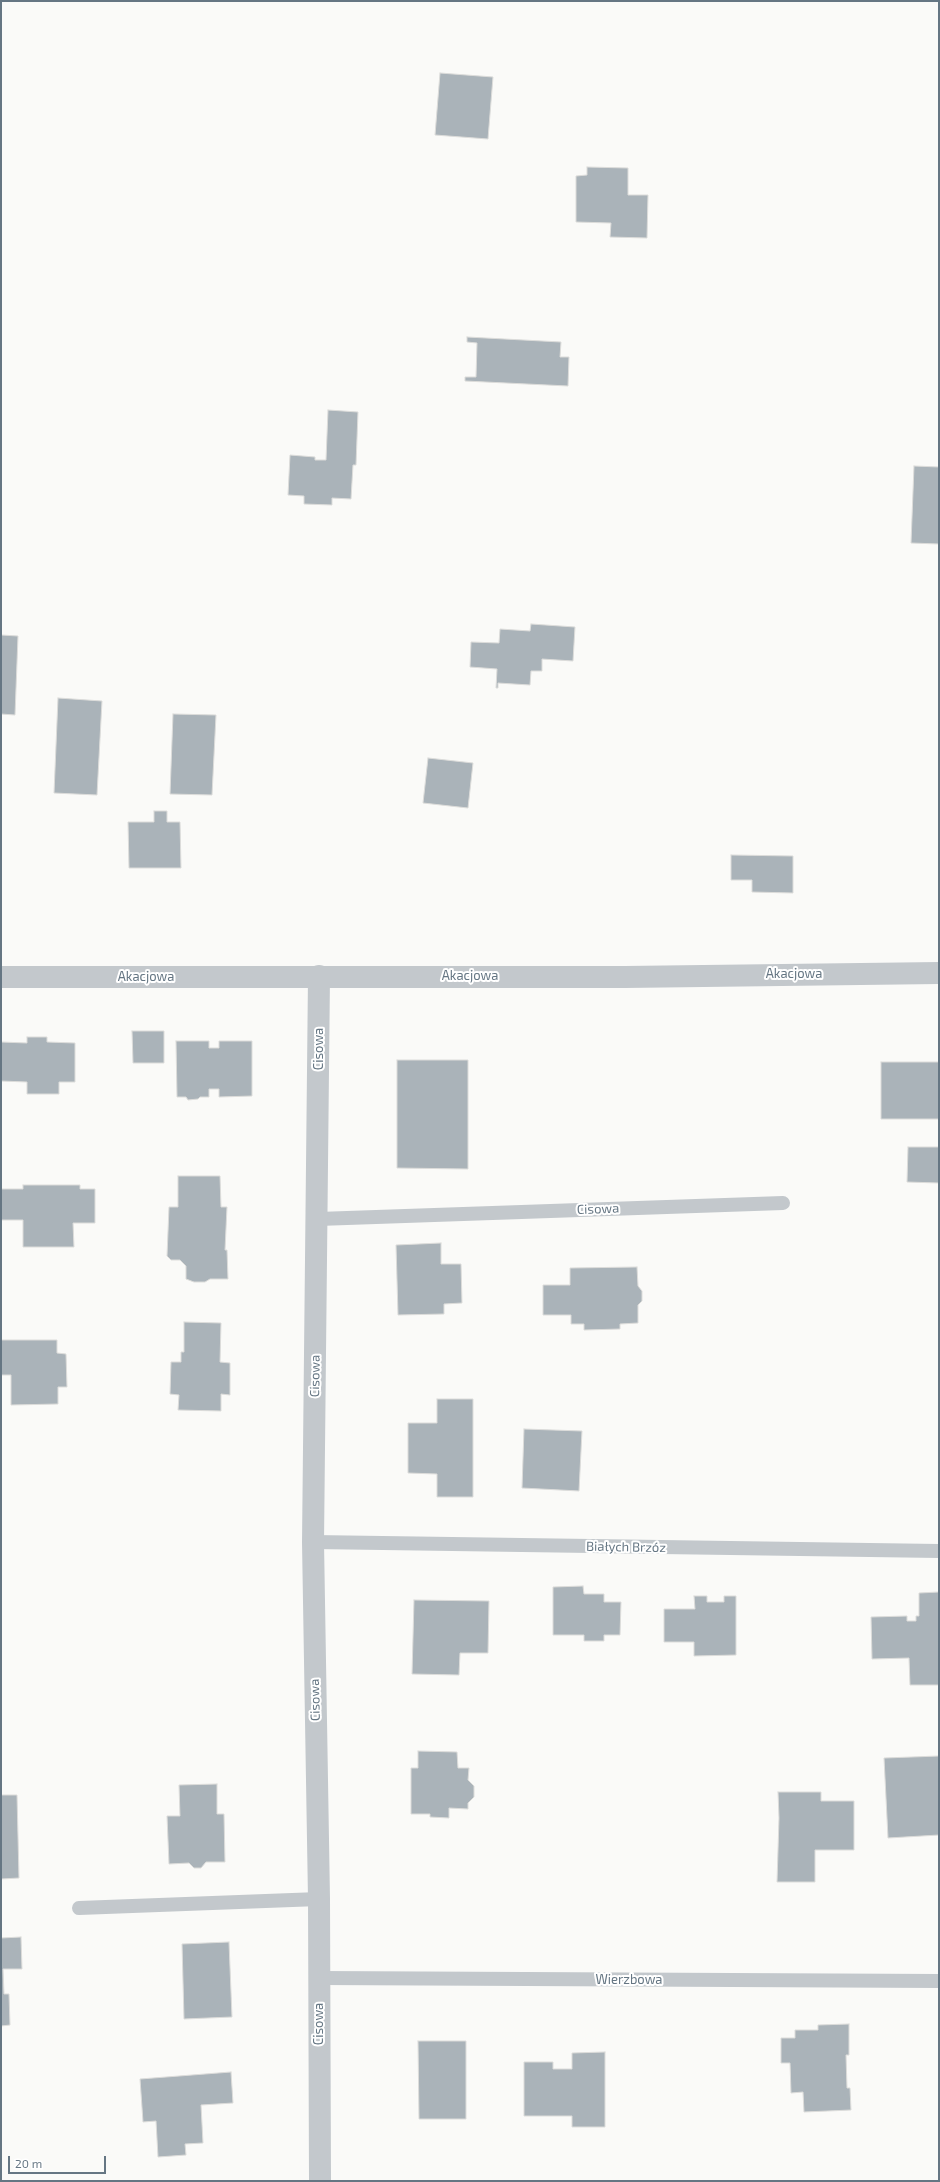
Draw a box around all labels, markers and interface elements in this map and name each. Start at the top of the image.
street label: Akacjowa [766,966,822,982]
street label: Akacjowa [442,968,498,984]
street label: Akacjowa [118,969,174,985]
street label: Cisowa [311,1028,327,1070]
street label: Cisowa [577,1200,619,1218]
street label: Cisowa [307,1355,323,1397]
street label: Białych Brzóz [586,1539,666,1555]
street label: Cisowa [307,1679,323,1721]
street label: Wierzbowa [596,1972,662,1988]
street label: Cisowa [311,2003,327,2045]
scale bar [10,2148,108,2174]
text: 20 m [15,2156,42,2170]

